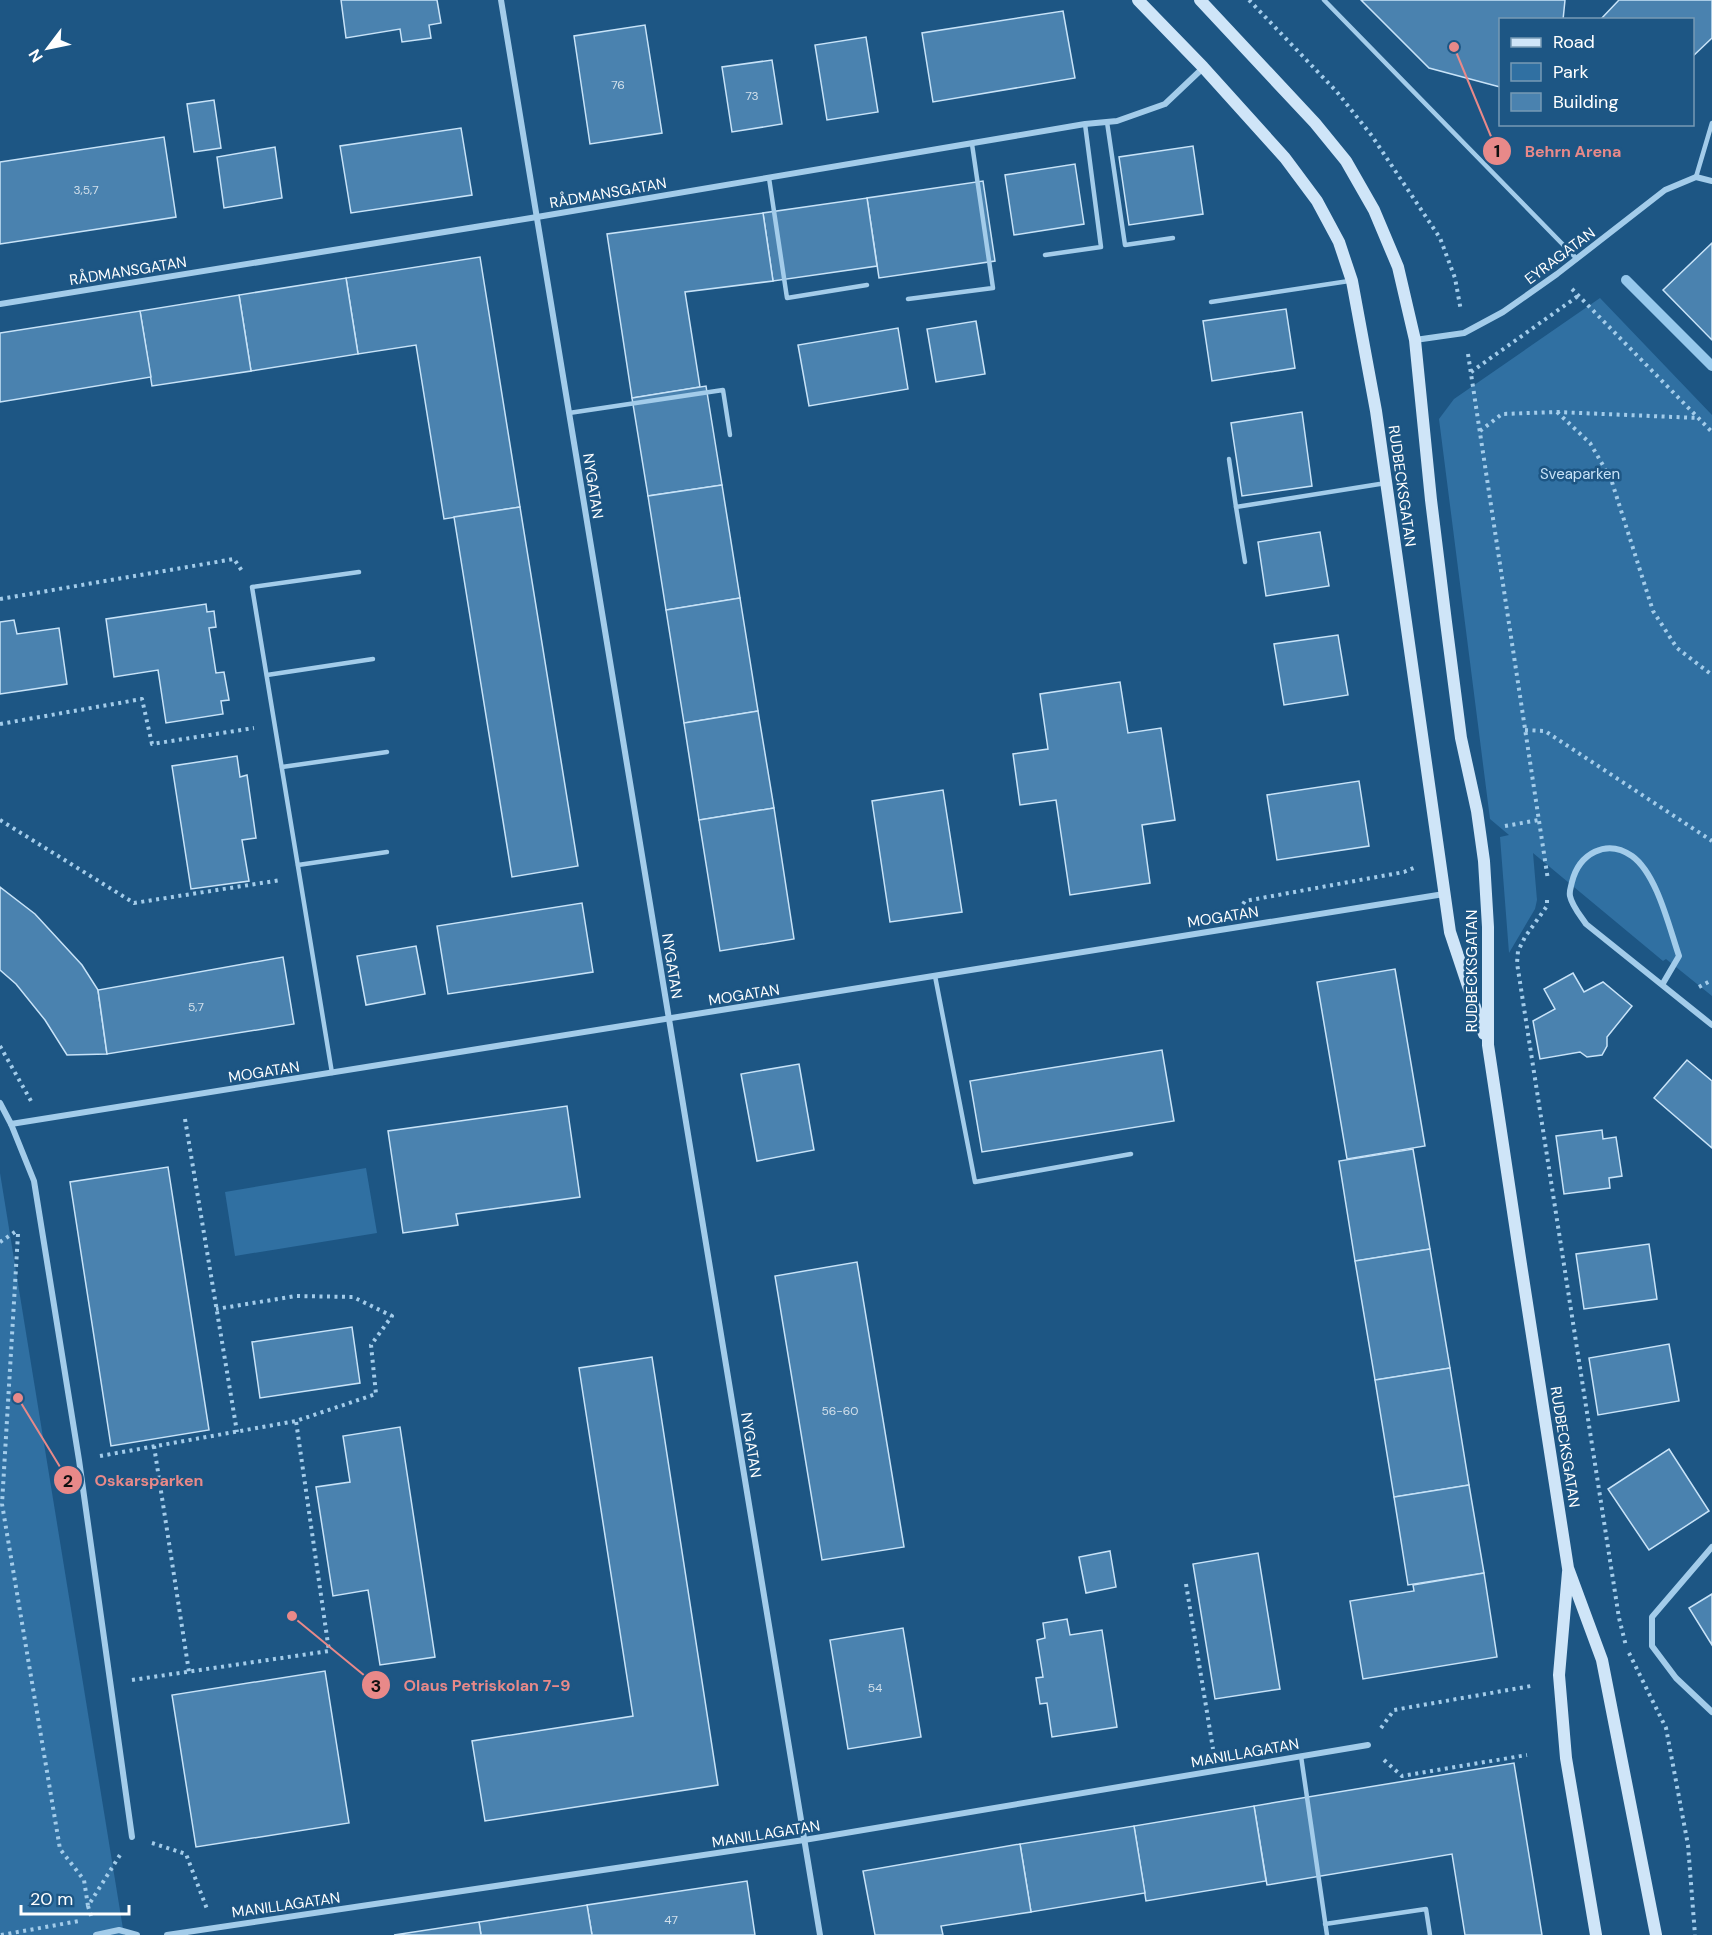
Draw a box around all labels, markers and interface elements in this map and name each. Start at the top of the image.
north arrow [18,18,78,78]
legend [1499,18,1694,126]
text: Road [1553,30,1595,54]
text: N [24,45,48,66]
text: Park [1553,60,1589,84]
house number: 76 [611,77,625,93]
house number: 73 [745,88,759,104]
text: Building [1553,90,1618,114]
callout: Behrn Arena [1482,134,1633,168]
text: 1 [1494,139,1500,163]
text: Behrn Arena [1525,141,1621,162]
street label: RÅDMANSGATAN [548,173,668,213]
house number: 3,5,7 [73,182,99,198]
street label: EYRAGATAN [1521,223,1599,289]
street label: RÅDMANSGATAN [68,252,188,290]
street label: RUDBECKSGATAN [1384,424,1420,548]
street label: NYGATAN [578,452,608,520]
park label: Sveaparken [1540,464,1620,484]
street label: MOGATAN [1186,901,1260,933]
street label: RUDBECKSGATAN [1462,910,1482,1032]
street label: NYGATAN [657,932,687,1000]
street label: MOGATAN [707,979,781,1011]
house number: 5,7 [188,999,204,1015]
street label: MOGATAN [227,1056,301,1088]
street label: RUDBECKSGATAN [1546,1385,1584,1509]
house number: 56-60 [821,1403,859,1419]
street label: NYGATAN [736,1411,766,1479]
callout: Oskarsparken [53,1463,216,1497]
text: 2 [63,1469,73,1493]
text: Oskarsparken [95,1470,203,1491]
callout: Olaus Petriskolan 7-9 [361,1668,582,1702]
text: 3 [371,1674,381,1698]
text: Olaus Petriskolan 7-9 [404,1675,571,1696]
house number: 54 [868,1680,882,1696]
street label: MANILLAGATAN [1189,1734,1301,1772]
street label: MANILLAGATAN [710,1816,822,1852]
scale bar [21,1878,129,1916]
text: 20 m [30,1887,73,1911]
street label: MANILLAGATAN [230,1887,342,1923]
house number: 47 [664,1912,678,1928]

